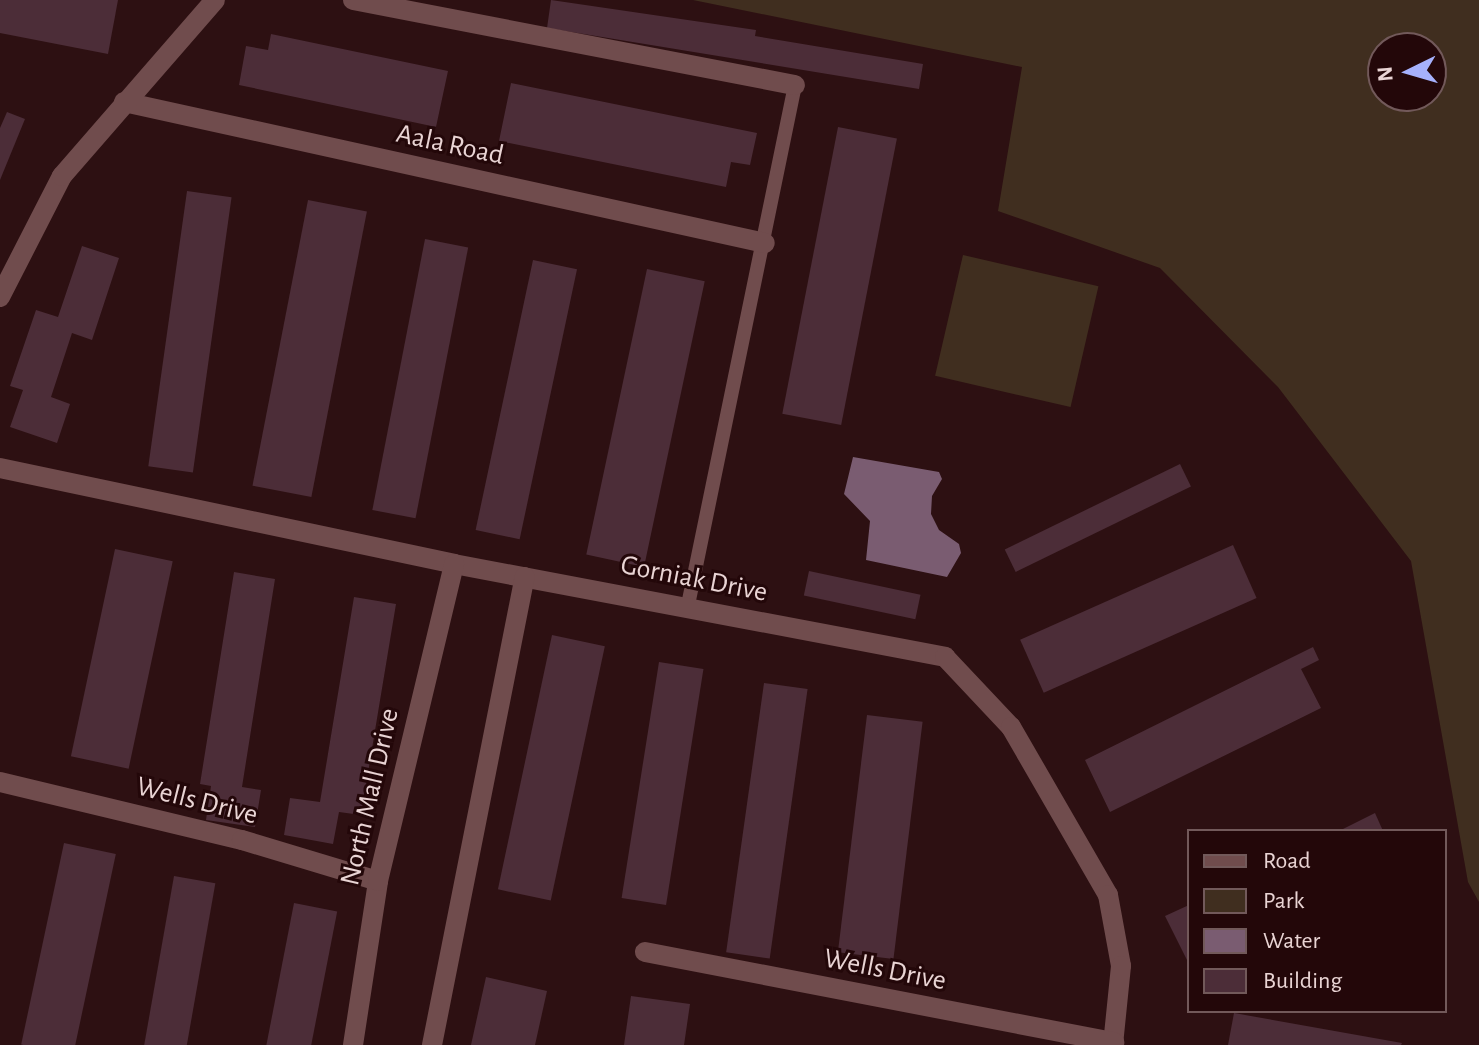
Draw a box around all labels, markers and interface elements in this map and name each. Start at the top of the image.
north arrow [1367,32,1447,112]
text: N [1373,65,1397,83]
street label: Aala Road [393,117,507,173]
street label: Gorniak Drive [618,548,770,610]
street label: North Mall Drive [333,705,407,889]
street label: Wells Drive [133,770,261,832]
legend [1187,829,1447,1013]
text: Road [1263,849,1311,873]
text: Park [1263,889,1304,913]
text: Water [1263,929,1320,953]
street label: Wells Drive [821,942,949,998]
text: Building [1263,969,1342,993]

